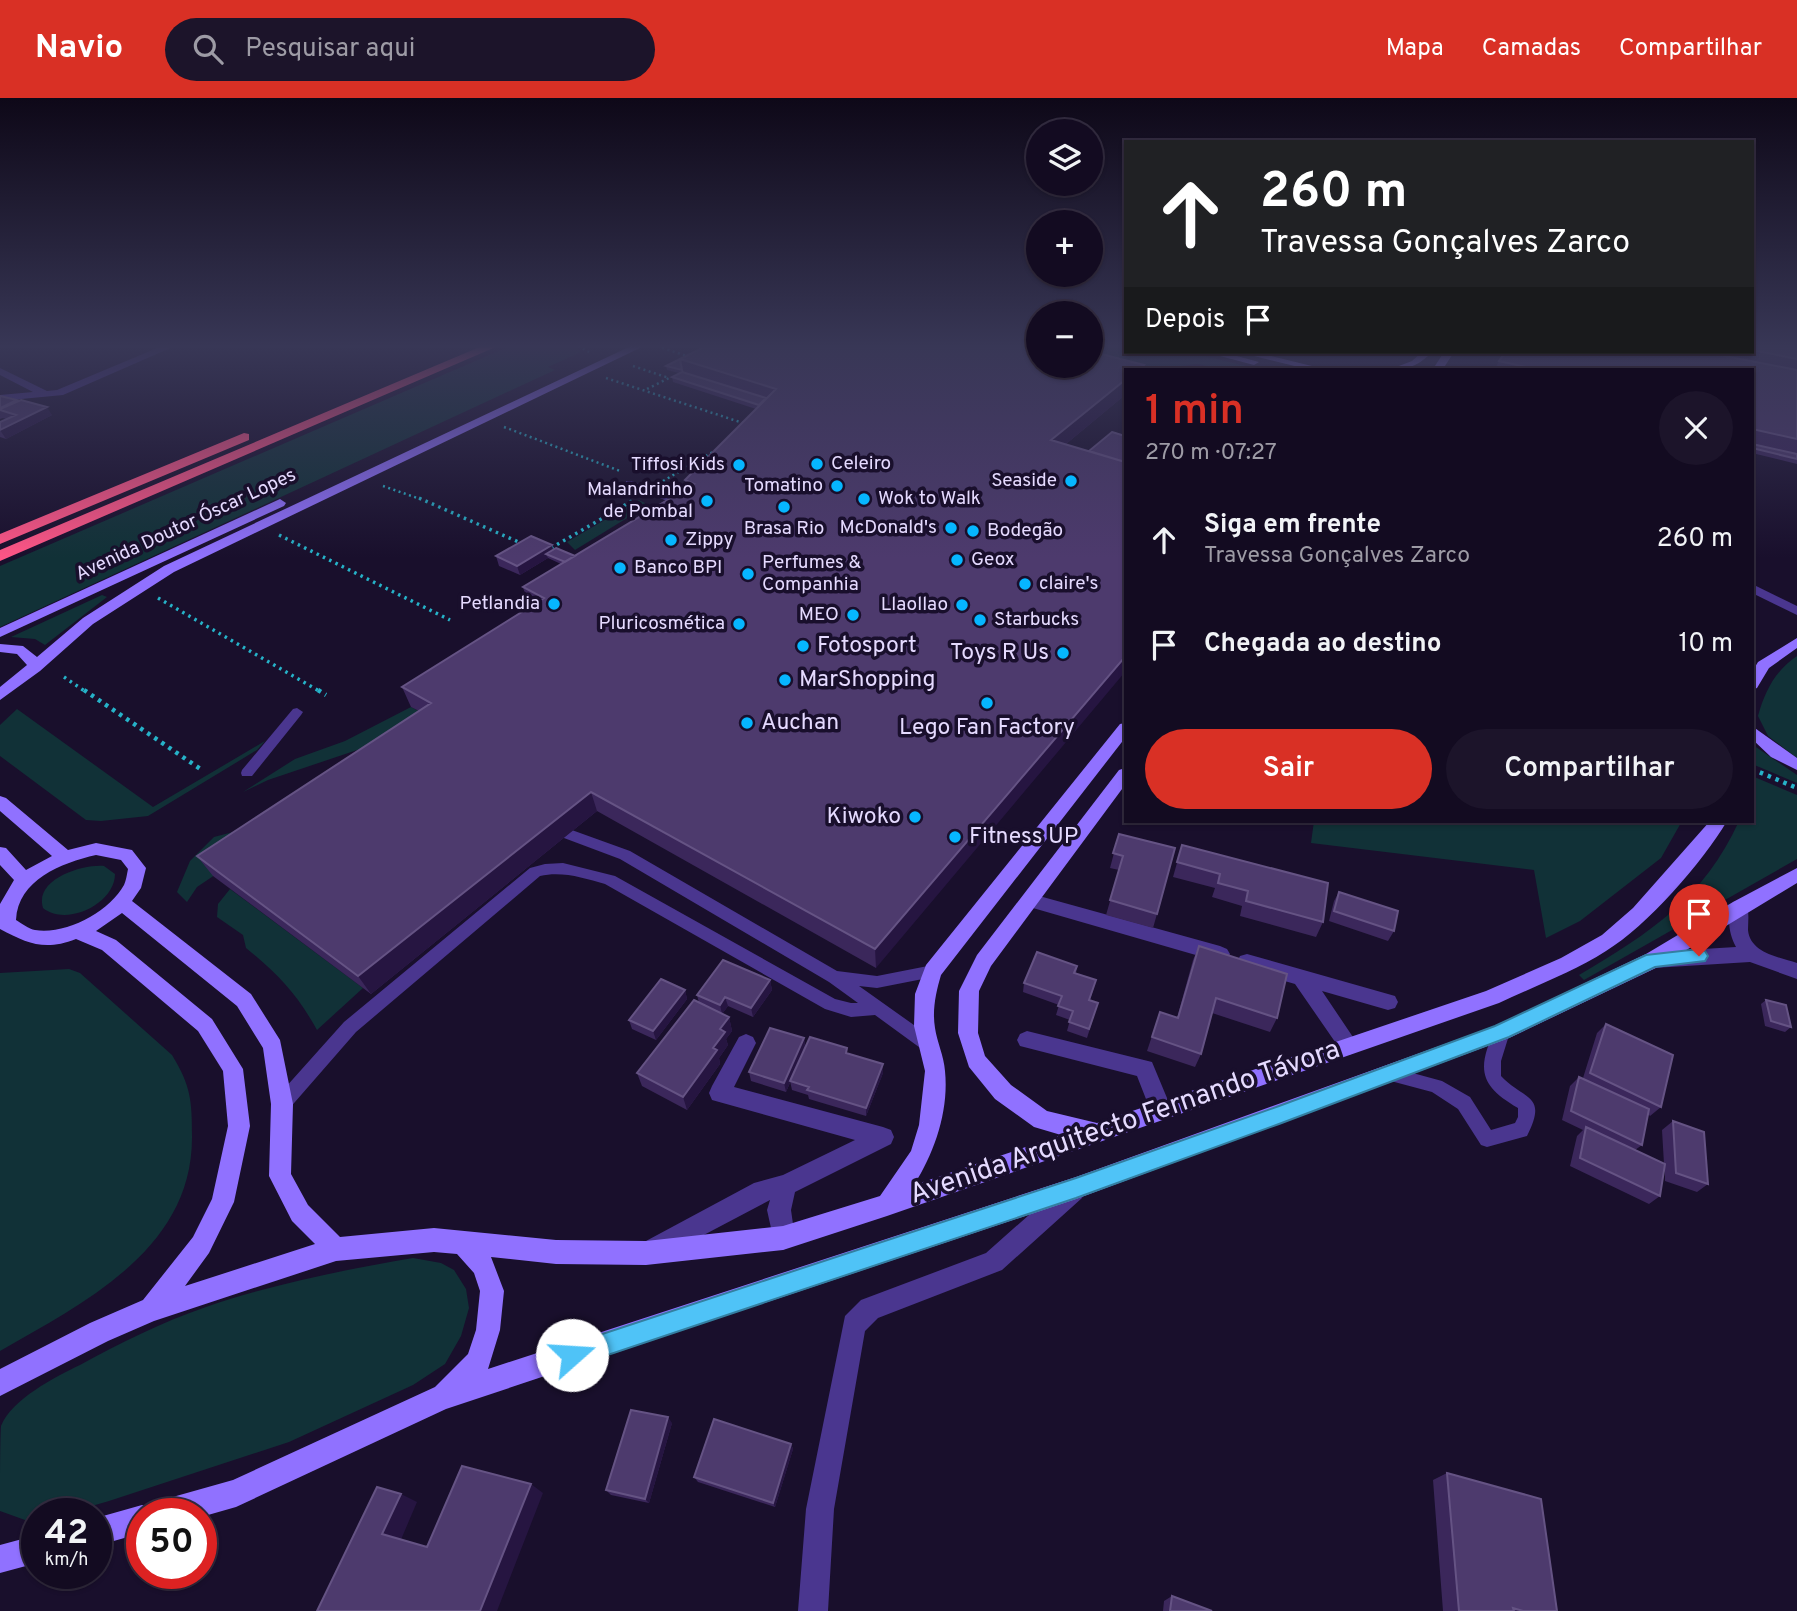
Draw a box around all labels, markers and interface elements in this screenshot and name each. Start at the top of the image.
search box [165,18,655,81]
text: Navio [35,28,123,70]
icon: search [189,30,227,68]
text: Pesquisar aqui [245,33,415,66]
text: Mapa [1386,34,1444,64]
text: Camadas [1482,34,1581,64]
text: Compartilhar [1619,34,1762,64]
map controls [1026,119,1103,378]
button: layers [1026,119,1103,196]
text: 260 m [1260,163,1407,225]
icon: ahead [1145,168,1236,259]
button: + [1026,210,1103,287]
text: Travessa Gonçalves Zarco [1260,224,1630,264]
button: − [1026,301,1103,378]
icon: arrive [1239,301,1277,339]
text: Depois [1145,304,1225,337]
text: 1 min [1145,386,1244,439]
button: close [1659,391,1733,465]
text: 270 m · 07:27 [1145,439,1277,468]
place label: Celeiro [831,452,891,476]
place label: Tiffosi Kids [631,453,725,477]
marker: Celeiro [809,456,825,472]
marker: Tiffosi Kids [731,457,747,473]
street label: Avenida Doutor Óscar Lopes [71,462,300,587]
place label: Seaside [991,469,1057,493]
marker: Seaside [1063,473,1079,489]
place label: Tomatino [744,474,823,498]
place label: Malandrinho de Pombal [587,478,693,524]
marker: Tomatino [829,478,845,494]
place label: Wok to Walk [878,487,981,511]
marker: Wok to Walk [856,491,872,507]
marker: Malandrinho de Pombal [699,493,715,509]
marker: Brasa Rio [776,499,792,515]
text: Siga em frente [1204,509,1381,542]
place label: McDonald's [839,516,937,540]
place label: Brasa Rio [744,517,824,541]
place label: Bodegão [987,519,1063,543]
marker: McDonald's [943,520,959,536]
icon: ahead [1145,521,1183,559]
marker: Bodegão [965,523,981,539]
text: 260 m [1657,523,1733,556]
place label: Zippy [685,528,734,552]
marker: Zippy [663,532,679,548]
text: Travessa Gonçalves Zarco [1204,542,1470,571]
place label: Geox [971,548,1015,572]
place label: Perfumes & Companhia [762,551,861,597]
marker: Geox [949,552,965,568]
place label: Banco BPI [634,556,722,580]
marker: Banco BPI [612,560,628,576]
marker: Perfumes & Companhia [740,566,756,582]
place label: claire's [1039,572,1098,596]
marker: claire's [1017,576,1033,592]
place label: Petlandia [459,592,540,616]
place label: Llaollao [881,593,948,617]
marker: Petlandia [546,596,562,612]
marker: Llaollao [954,597,970,613]
place label: MEO [799,603,839,627]
marker: MEO [845,607,861,623]
place label: Starbucks [994,608,1079,632]
place label: Pluricosmética [599,612,725,636]
marker: Starbucks [972,612,988,628]
marker: Pluricosmética [731,616,747,632]
icon: arrive [1145,626,1183,664]
text: Chegada ao destino [1204,628,1441,661]
text: 10 m [1678,628,1733,661]
place label: Fotosport [817,632,917,661]
marker: Fotosport [795,638,811,654]
place label: Toys R Us [950,639,1049,668]
marker: Toys R Us [1055,645,1071,661]
place label: MarShopping [799,666,935,695]
marker: MarShopping [777,672,793,688]
marker: Lego Fan Factory [979,695,995,711]
place label: Auchan [761,709,839,738]
place label: Lego Fan Factory [899,714,1075,743]
marker: Auchan [739,715,755,731]
button: Sair [1145,729,1432,809]
button: Compartilhar [1446,729,1733,809]
place label: Kiwoko [827,803,901,832]
marker: Kiwoko [907,809,923,825]
place label: Fitness UP [969,823,1078,852]
marker: Fitness UP [947,829,963,845]
pin [1669,884,1729,956]
icon: arrive [1680,895,1718,933]
street label: Avenida Arquitecto Fernando Távora [905,1032,1345,1214]
position arrow [535,1318,609,1392]
speed limit sign: 50 [126,1498,217,1589]
text: 42 [45,1512,88,1556]
text: km/h [45,1549,88,1572]

